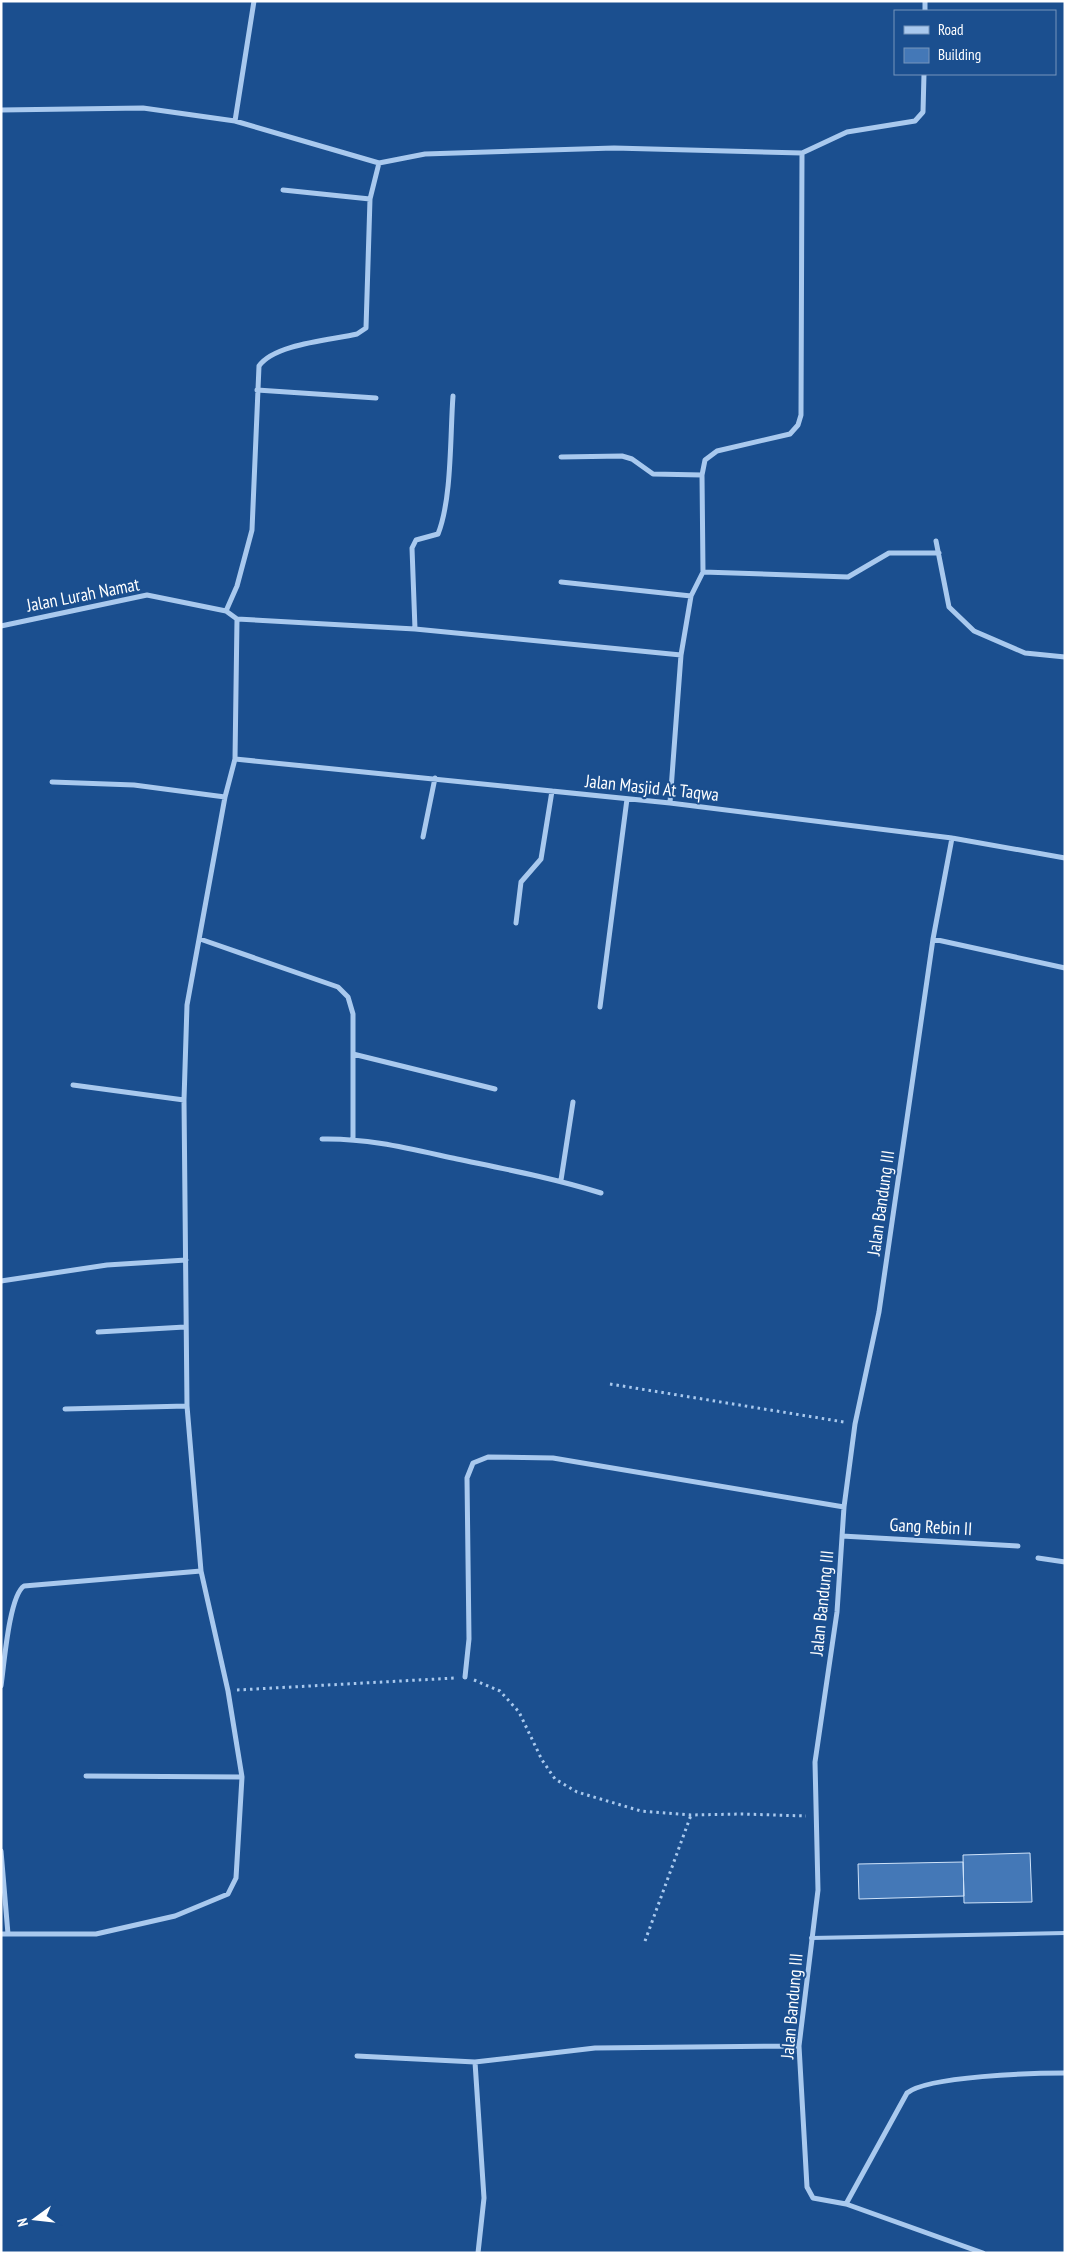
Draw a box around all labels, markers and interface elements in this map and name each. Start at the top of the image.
legend [894,10,1056,75]
text: Road [938,20,964,39]
text: Building [938,45,981,64]
street label: Jalan Lurah Namat [24,572,141,617]
street label: Jalan Masjid At Taqwa [583,769,720,806]
street label: Jalan Bandung III [862,1149,899,1258]
street label: Gang Rebin II [889,1513,973,1540]
street label: Jalan Bandung III [804,1549,838,1658]
street label: Jalan Bandung III [775,1952,808,2061]
north arrow [10,2194,60,2244]
text: N [13,2216,32,2228]

